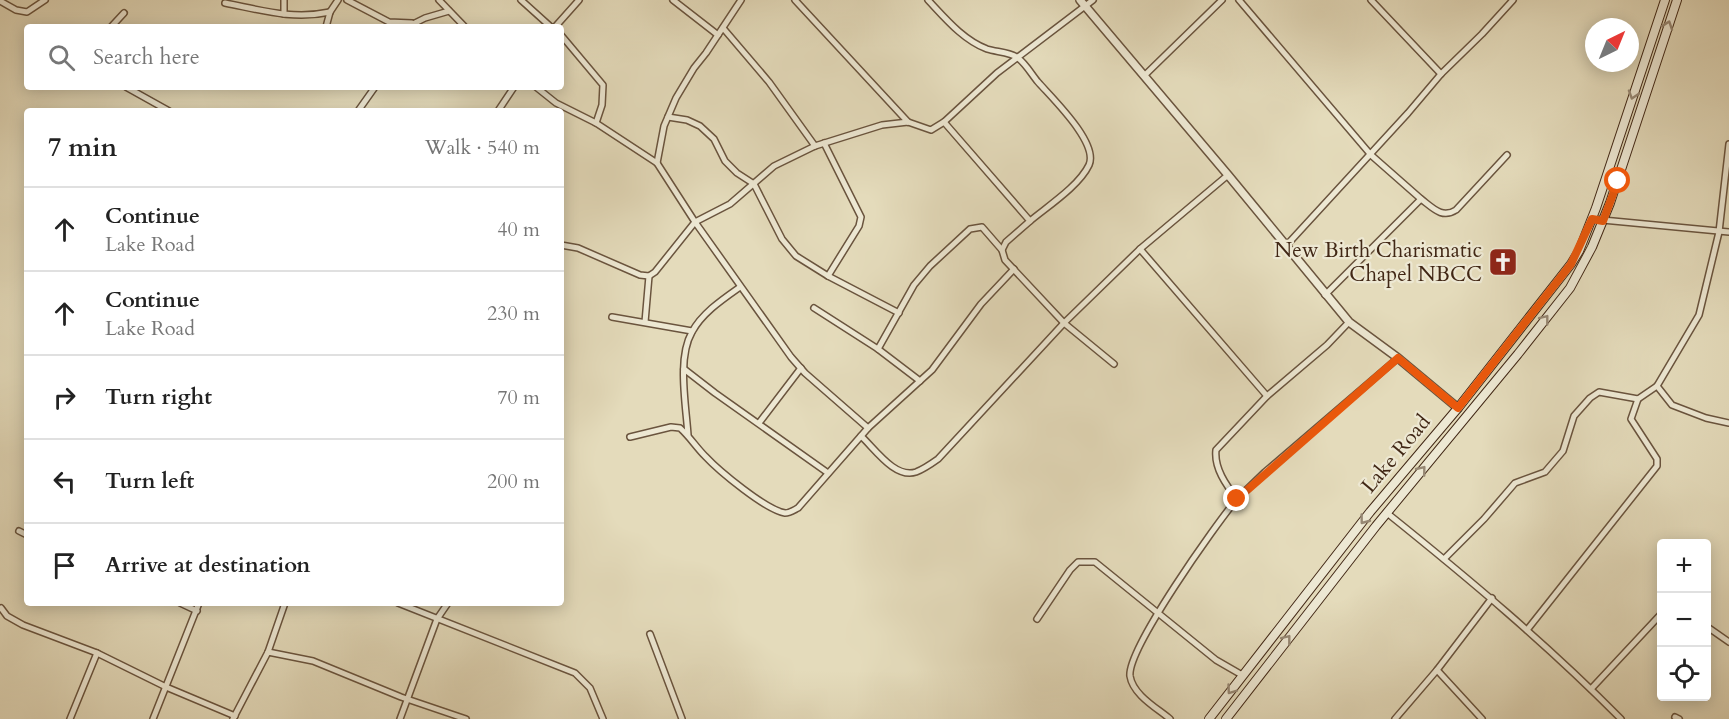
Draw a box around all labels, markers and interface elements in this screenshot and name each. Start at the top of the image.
north arrow [1585,18,1639,72]
one-way arrow [1661,20,1674,31]
search box [24,24,564,90]
icon: search [45,41,78,74]
text: Search here [93,42,200,72]
one-way arrow [1628,89,1640,100]
text: 7 min [48,130,117,165]
text: Walk · 540 m [425,134,540,161]
route start [1604,167,1630,193]
text: Continue [105,201,200,231]
icon: ahead [48,213,81,246]
text: 40 m [497,216,540,243]
text: Lake Road [105,231,195,258]
place label: New Birth Charismatic Chapel NBCC [1274,236,1482,289]
church icon: New Birth Charismatic Chapel NBCC [1487,246,1519,278]
text: Continue [105,285,200,315]
icon: ahead [48,297,81,330]
text: 230 m [487,300,540,327]
text: Lake Road [105,315,195,342]
one-way arrow [1538,315,1549,326]
icon: right [48,381,81,414]
text: Turn right [105,382,212,412]
text: 70 m [497,384,540,411]
street label: Lake Road [1355,409,1437,499]
icon: left [48,465,81,498]
text: Turn left [105,466,194,496]
one-way arrow [1414,466,1425,477]
text: 200 m [487,468,540,495]
route end [1223,485,1249,511]
one-way arrow [1360,514,1371,525]
map controls [1657,539,1711,701]
button: + [1657,539,1711,593]
icon: arrive [48,549,81,582]
text: Arrive at destination [105,550,310,580]
button: − [1657,593,1711,647]
one-way arrow [1280,635,1291,646]
button: locate [1657,647,1711,701]
one-way arrow [1227,684,1238,695]

